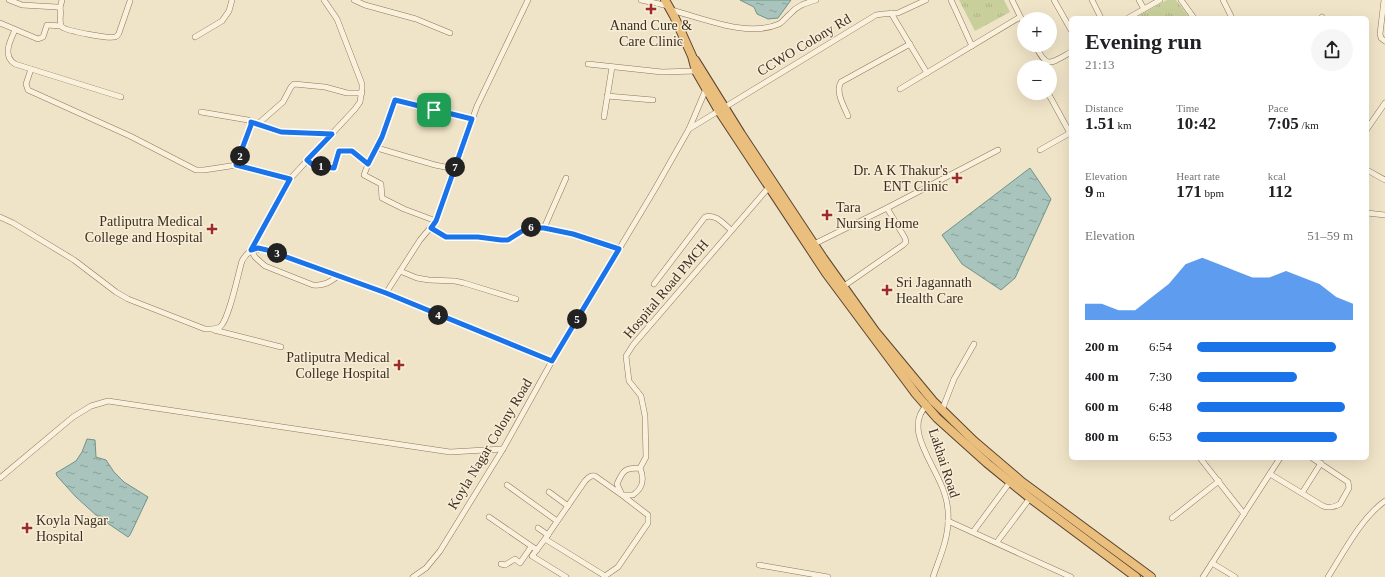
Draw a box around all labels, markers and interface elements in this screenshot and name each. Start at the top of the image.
marker: Anand Cure & Care Clinic [645,3,657,15]
street label: CCWO Colony Rd [754,11,854,79]
map controls [1017,12,1057,100]
button: + [1017,12,1057,52]
place label: Anand Cure & Care Clinic [610,18,692,49]
text: Evening run [1085,29,1202,54]
button: share [1311,29,1353,71]
text: 21:13 [1085,57,1115,72]
button: − [1017,60,1057,100]
pin [417,93,451,127]
icon: arrive [423,99,445,121]
text: Distance [1085,102,1123,114]
text: Time [1176,102,1199,114]
text: Pace [1268,102,1288,114]
text: 1.51 [1085,114,1115,133]
text: 10:42 [1176,114,1216,133]
text: 7:05 [1268,114,1299,133]
text: km [1115,119,1132,131]
text: /km [1299,119,1319,131]
pin: 2 [230,146,250,166]
text: 2 [237,150,243,162]
pin: 1 [311,156,331,176]
pin: 7 [445,157,465,177]
text: 1 [318,160,324,172]
text: 7 [452,161,458,173]
place label: Dr. A K Thakur's ENT Clinic [853,163,948,194]
text: Elevation [1085,170,1127,182]
text: Heart rate [1176,170,1220,182]
text: kcal [1268,170,1286,182]
marker: Dr. A K Thakur's ENT Clinic [951,172,963,184]
text: 9 [1085,182,1094,201]
text: 171 [1176,182,1202,201]
text: 112 [1268,182,1292,201]
text: m [1094,187,1105,199]
text: bpm [1202,187,1224,199]
place label: Tara Nursing Home [836,200,919,231]
marker: Tara Nursing Home [821,209,833,221]
place label: Patliputra Medical College and Hospital [85,214,203,245]
pin: 6 [521,217,541,237]
text: 6 [528,221,534,233]
marker: Patliputra Medical College and Hospital [206,223,218,235]
text: Elevation [1085,228,1135,243]
text: 51–59 m [1307,228,1353,243]
street label: Hospital Road PMCH [621,237,711,341]
pin: 3 [267,243,287,263]
text: 3 [274,247,280,259]
place label: Sri Jagannath Health Care [896,275,972,306]
marker: Sri Jagannath Health Care [881,284,893,296]
pin: 4 [428,305,448,325]
text: 4 [435,309,441,321]
pin: 5 [567,309,587,329]
text: 5 [574,313,580,325]
text: 200 m [1085,339,1119,354]
text: 6:54 [1149,339,1172,354]
place label: Patliputra Medical College Hospital [286,350,390,381]
marker: Patliputra Medical College Hospital [393,359,405,371]
text: 400 m [1085,369,1119,384]
text: 7:30 [1149,369,1172,384]
street label: Koyla Nagar Colony Road [445,376,535,512]
text: 600 m [1085,399,1119,414]
text: 6:48 [1149,399,1172,414]
street label: Lakhai Road [926,426,962,500]
text: 800 m [1085,429,1119,444]
text: 6:53 [1149,429,1172,444]
place label: Koyla Nagar Hospital [36,513,108,544]
marker: Koyla Nagar Hospital [21,522,33,534]

